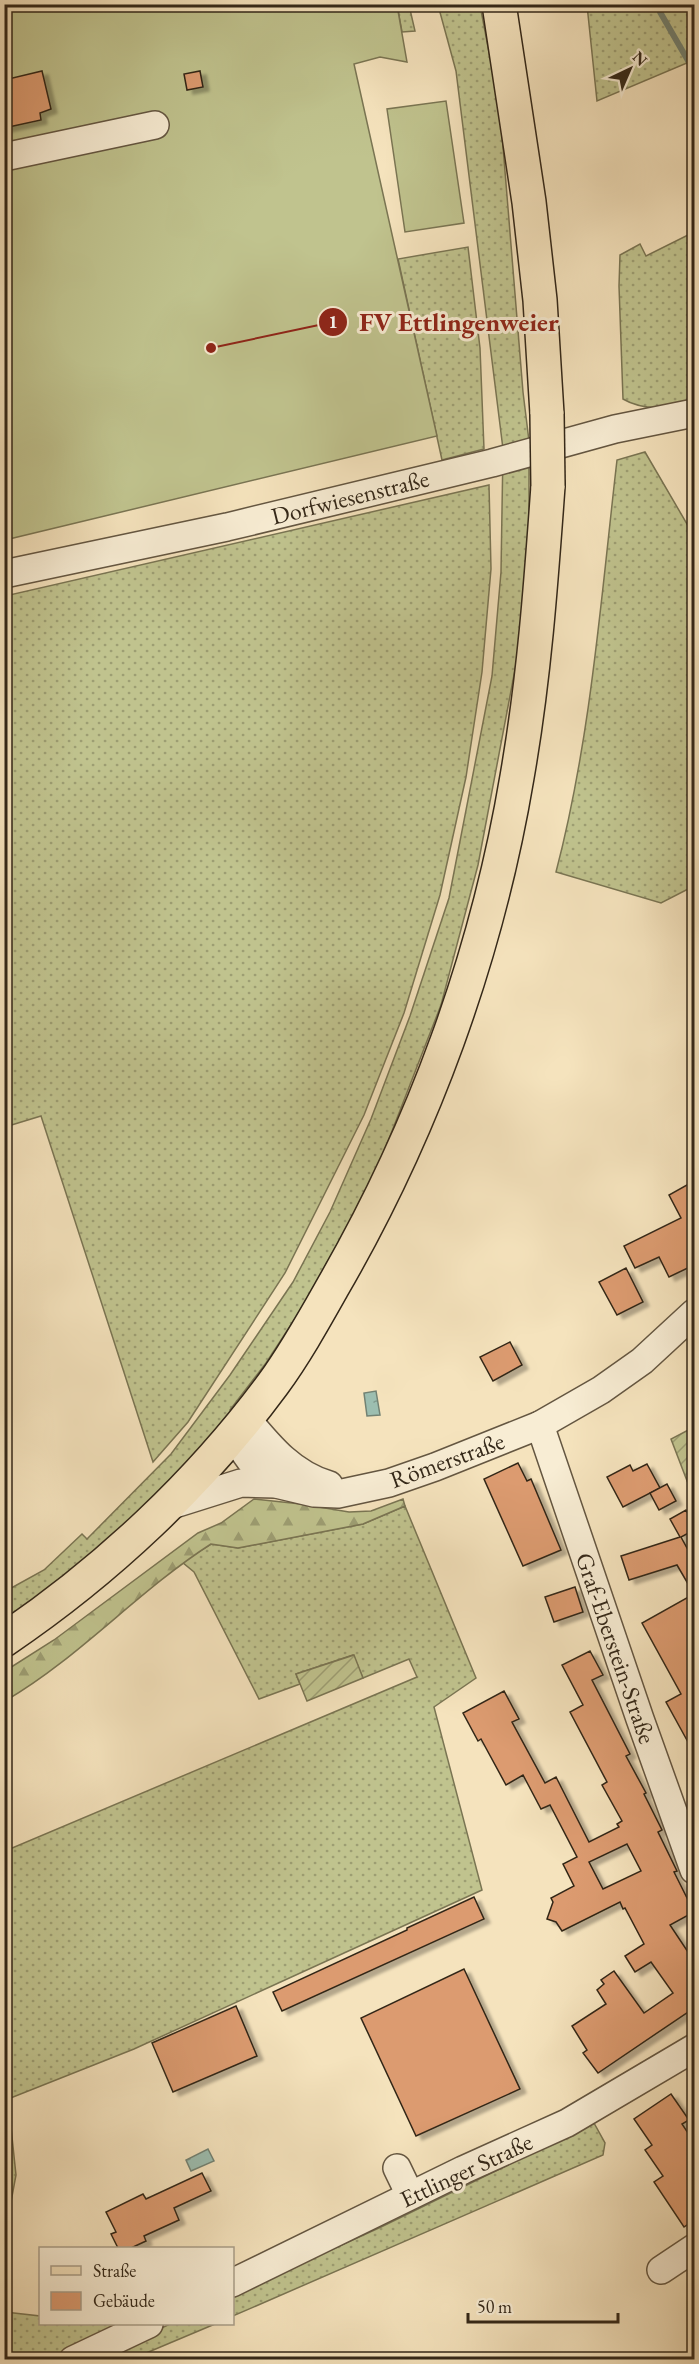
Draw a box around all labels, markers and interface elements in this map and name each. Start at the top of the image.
north arrow [600,39,660,99]
text: N [628,47,652,71]
callout: FV Ettlingenweier [318,300,571,344]
text: FV Ettlingenweier [359,305,559,339]
text: 1 [328,310,338,333]
street label: Dorfwiesenstraße [268,462,432,532]
street label: Römerstraße [386,1425,508,1495]
street label: Graf-Eberstein-Straße [569,1548,663,1748]
street label: Ettlinger Straße [395,2126,537,2214]
legend [39,2247,234,2325]
text: Straße [93,2259,136,2282]
scale bar [468,2286,618,2324]
text: Gebäude [93,2289,155,2312]
text: 50 m [477,2295,512,2318]

